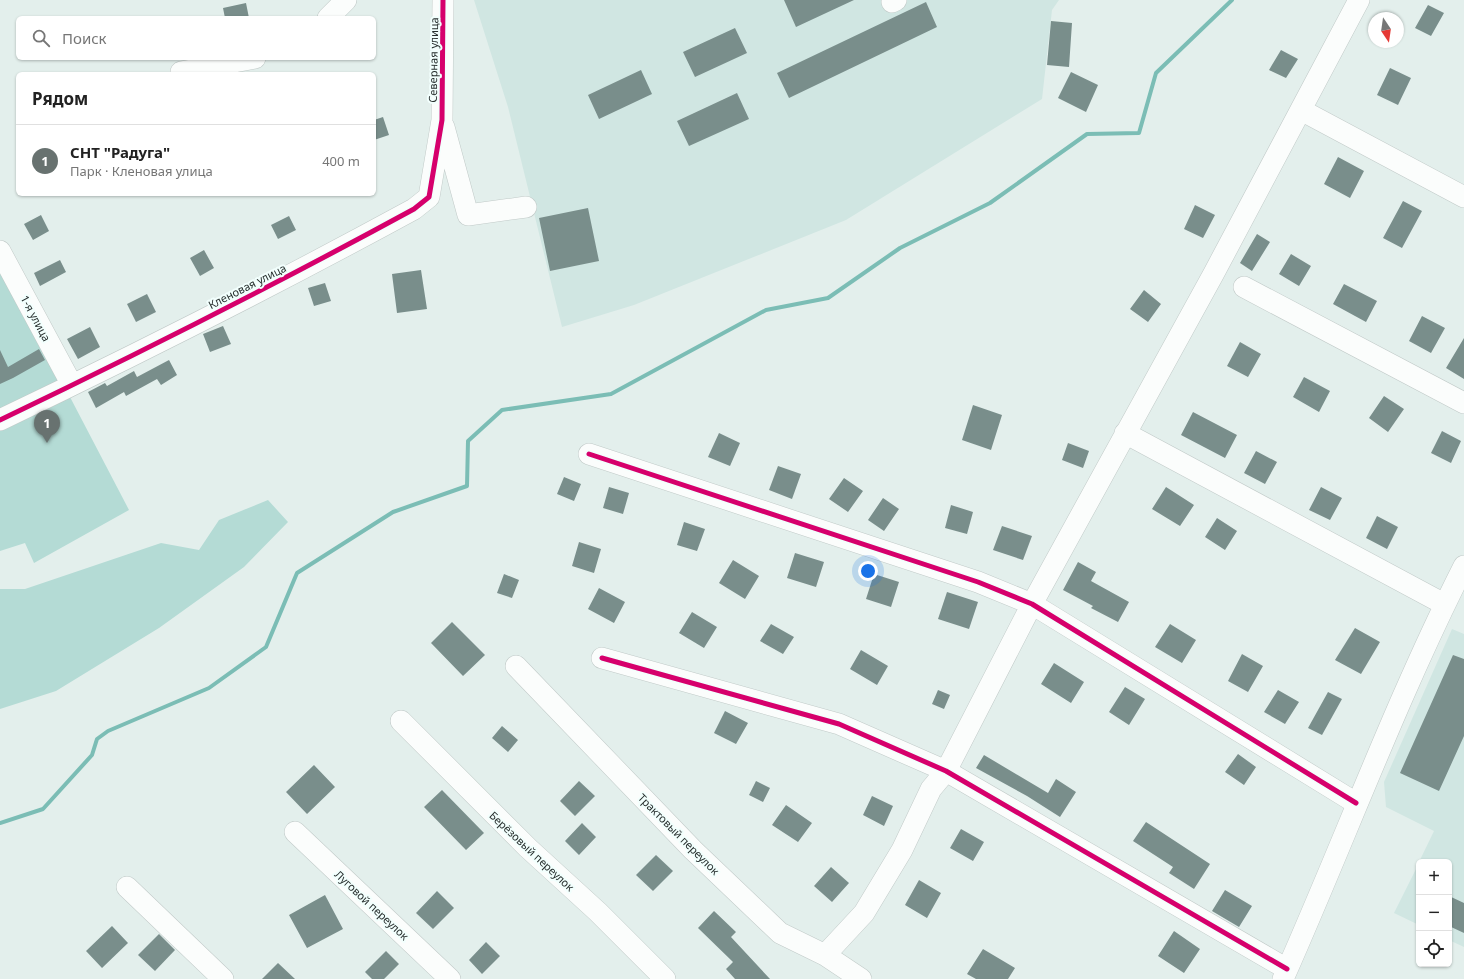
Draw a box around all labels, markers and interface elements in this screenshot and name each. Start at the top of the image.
north arrow [1368,12,1404,48]
search box [16,16,376,60]
street label: Северная улица [425,17,441,103]
icon: search [30,27,52,49]
text: Поиск [62,28,107,48]
text: Рядом [32,87,88,110]
text: СНТ "Радуга" [70,142,170,162]
text: 1 [41,152,49,170]
text: 400 m [322,152,360,170]
text: Парк · Кленовая улица [70,162,213,180]
street label: Кленовая улица [206,260,288,312]
street label: 1-я улица [18,292,54,344]
pin: 1 [34,410,60,443]
your location [858,561,878,581]
street label: Трактовый переулок [635,790,723,878]
street label: Берёзовый переулок [486,808,578,894]
map controls [1416,859,1452,967]
button: + [1416,859,1452,895]
street label: Луговой переулок [332,867,412,943]
button: − [1416,895,1452,931]
button: locate [1416,931,1452,967]

